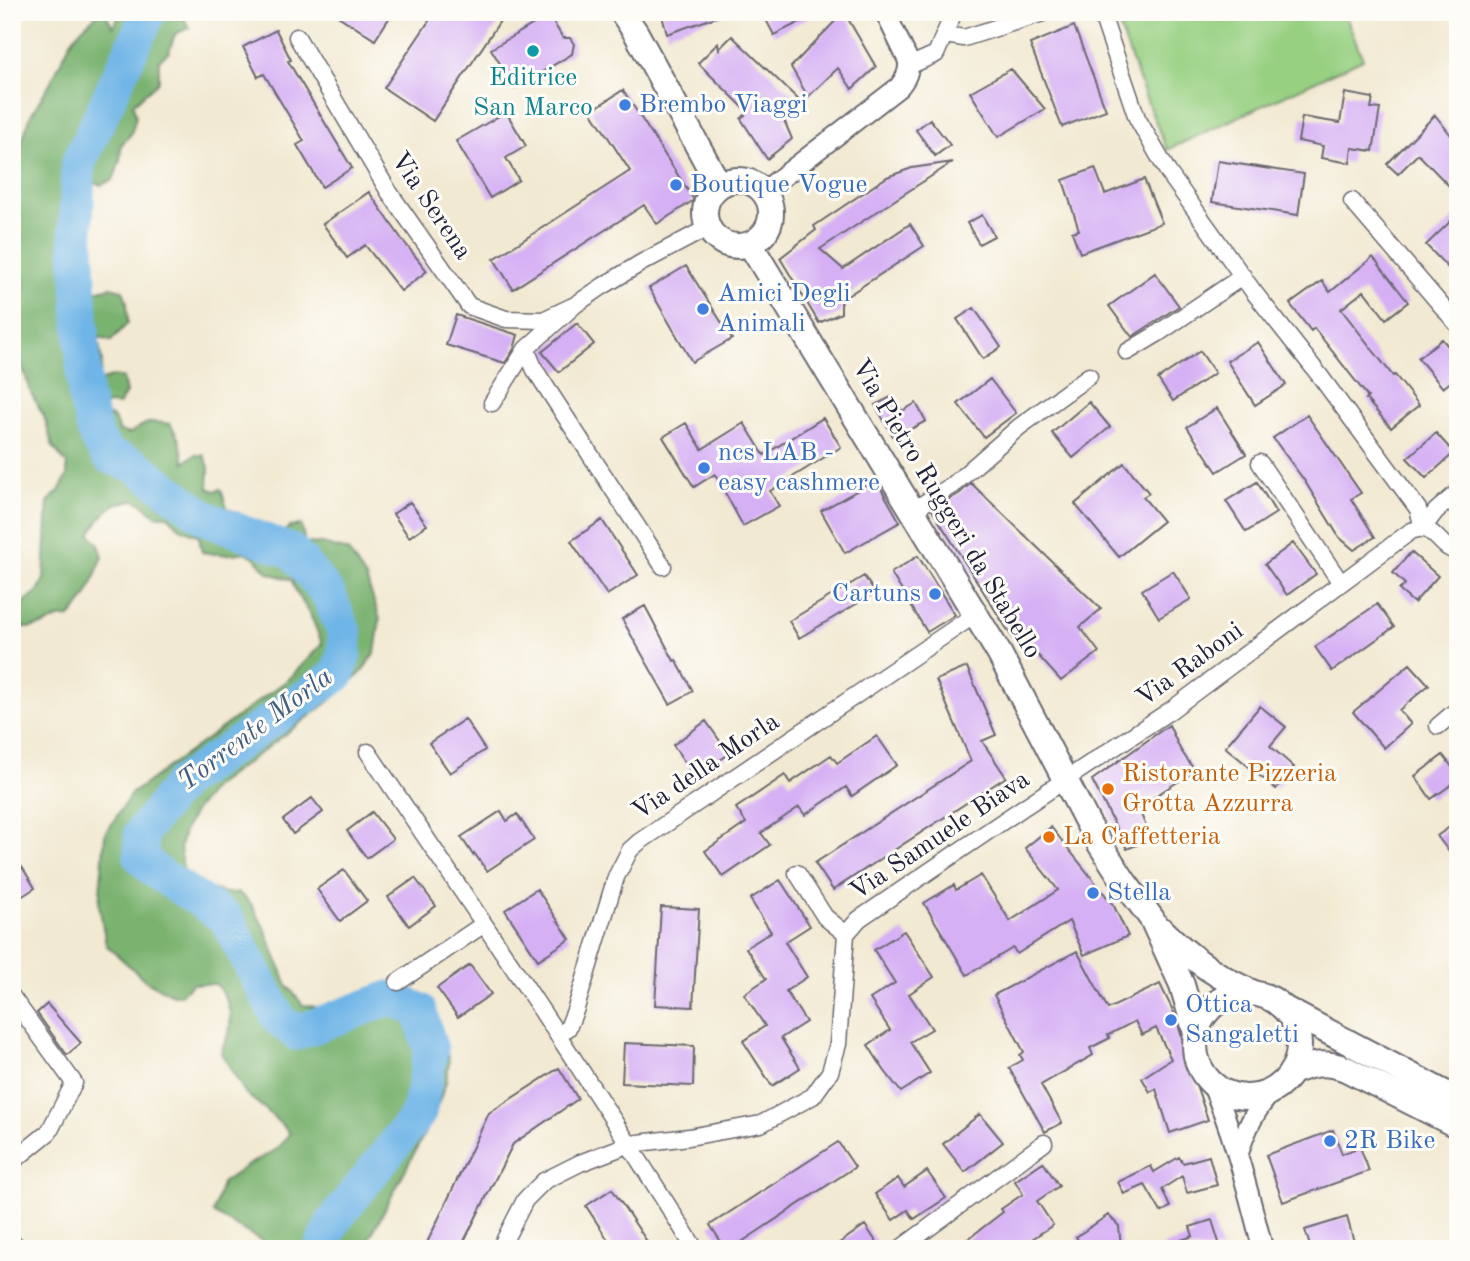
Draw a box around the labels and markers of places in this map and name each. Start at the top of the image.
marker: Editrice San Marco [525,43,541,59]
place label: Editrice San Marco [473,65,593,121]
place label: Brembo Viaggi [639,92,808,118]
marker: Brembo Viaggi [617,97,633,113]
place label: Boutique Vogue [690,172,867,198]
marker: Boutique Vogue [668,177,684,193]
place label: Amici Degli Animali [717,281,850,337]
marker: Amici Degli Animali [695,301,711,317]
place label: ncs LAB - easy cashmere [718,440,880,496]
marker: ncs LAB - easy cashmere [696,460,712,476]
place label: Cartuns [832,581,921,607]
marker: Cartuns [927,586,943,602]
place label: Ristorante Pizzeria Grotta Azzurra [1122,761,1337,817]
marker: Ristorante Pizzeria Grotta Azzurra [1100,781,1116,797]
place label: La Caffetteria [1063,824,1221,850]
marker: La Caffetteria [1041,829,1057,845]
place label: Stella [1107,880,1171,906]
marker: Stella [1085,885,1101,901]
place label: Ottica Sangaletti [1185,992,1299,1048]
marker: Ottica Sangaletti [1163,1012,1179,1028]
place label: 2R Bike [1344,1128,1435,1154]
marker: 2R Bike [1322,1133,1338,1149]

